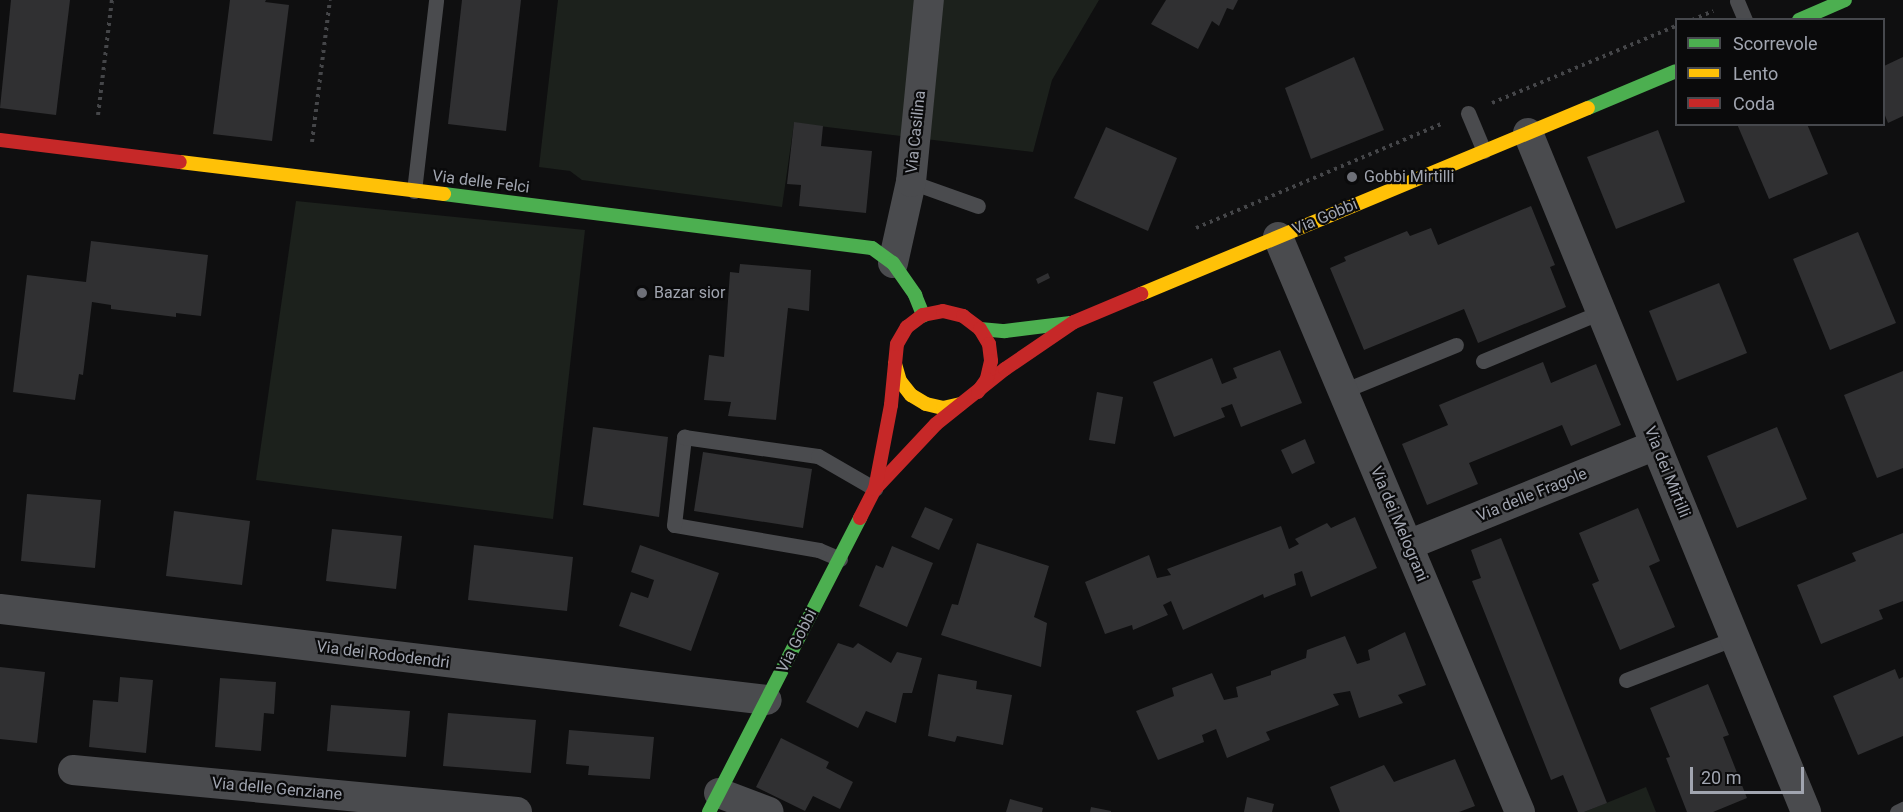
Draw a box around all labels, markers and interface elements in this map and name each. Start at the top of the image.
legend [1675,18,1885,126]
text: Scorrevole [1733,33,1818,54]
text: Lento [1733,63,1778,84]
street label: Via Casilina [902,90,930,174]
text: Coda [1733,93,1775,114]
street label: Via delle Felci [431,167,531,197]
place label: Gobbi Mirtilli [1364,167,1454,187]
marker: Gobbi Mirtilli [1345,170,1359,184]
street label: Via Gobbi [1290,195,1360,239]
place label: Bazar sior [654,283,725,303]
marker: Bazar sior [635,286,649,300]
street label: Via dei Mirtilli [1640,424,1694,520]
street label: Via dei Melograni [1366,464,1432,584]
street label: Via delle Fragole [1474,464,1590,526]
street label: Via Gobbi [773,606,821,676]
street label: Via dei Rododendri [315,637,451,673]
scale bar [1693,755,1807,793]
text: 20 m [1701,767,1741,788]
street label: Via delle Genziane [211,774,343,804]

